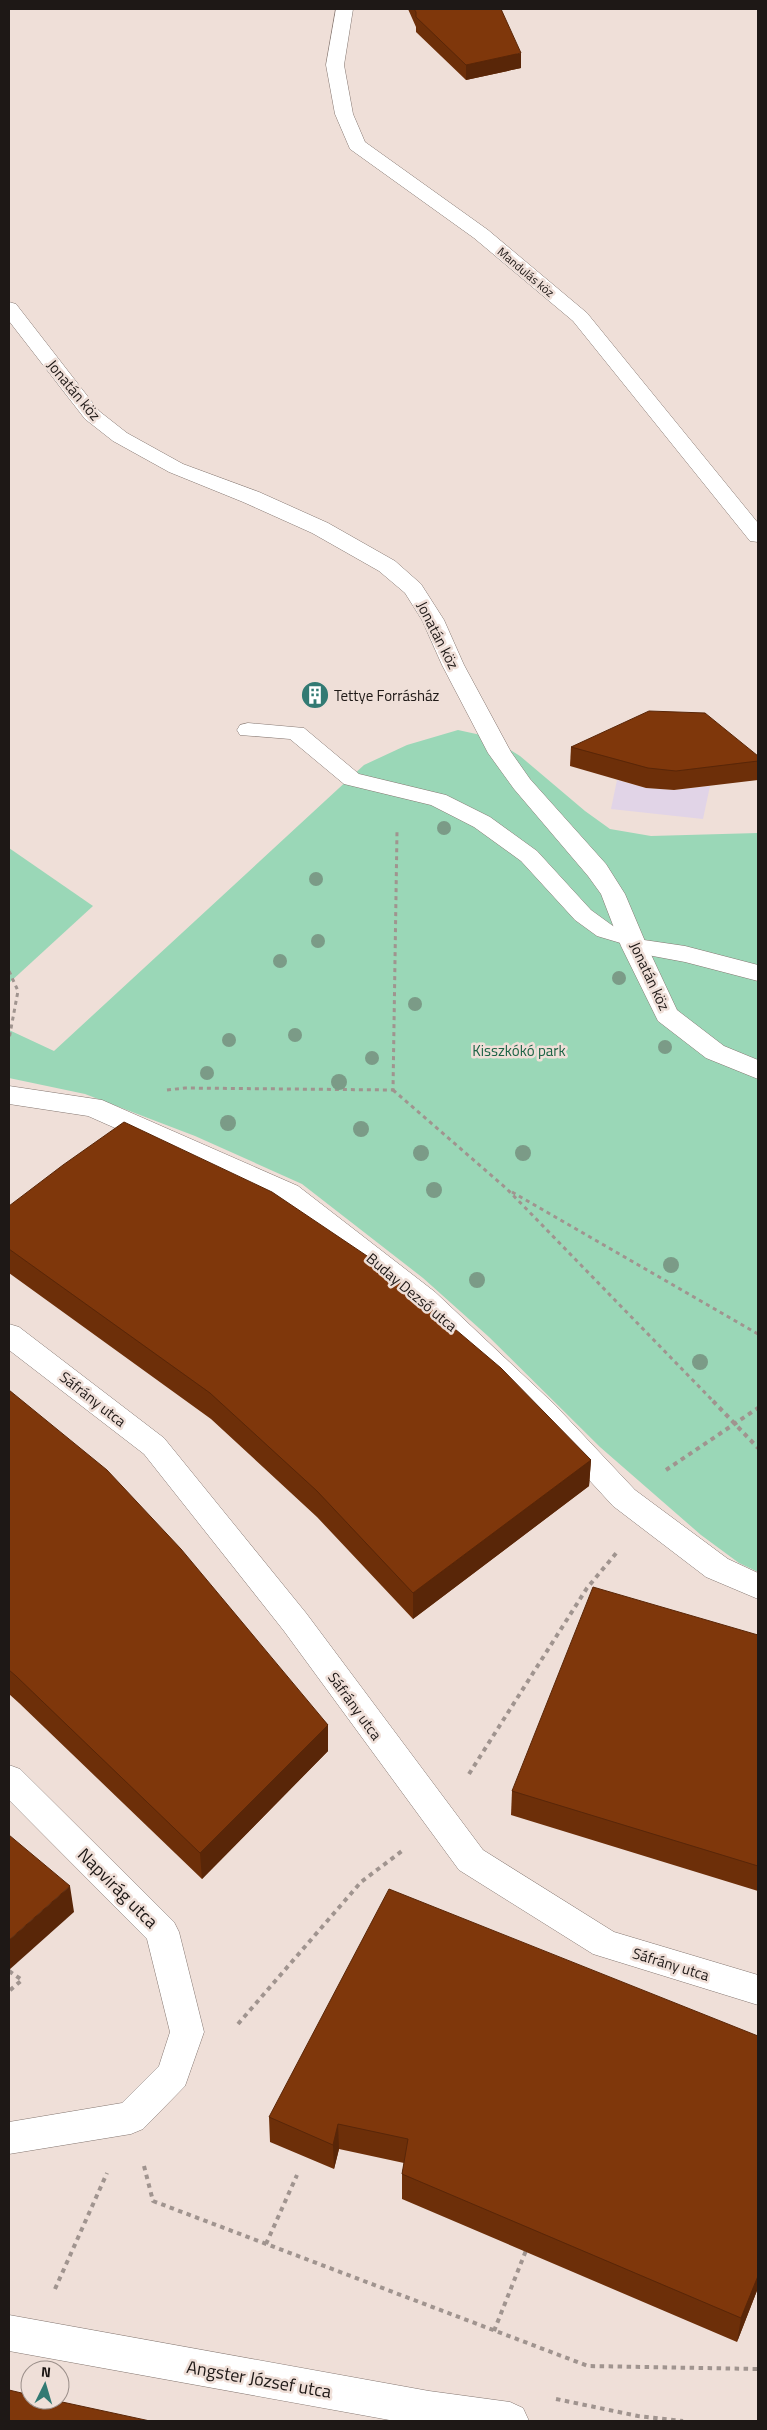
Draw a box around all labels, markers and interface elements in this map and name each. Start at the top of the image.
street label: Mandulás köz [493,242,559,302]
street label: Jonatán köz [42,354,107,426]
street label: Jonatán köz [411,597,465,673]
building icon: Tettye Forrásház [300,680,330,710]
place label: Tettye Forrásház [334,684,440,707]
street label: Jonatán köz [624,938,676,1014]
park label: Kisszkókó park [472,1039,566,1062]
street label: Buday Dezső utca [361,1247,463,1337]
street label: Sáfrány utca [55,1366,132,1433]
street label: Sáfrány utca [322,1667,388,1745]
street label: Napvirág utca [72,1842,164,1934]
street label: Sáfrány utca [630,1941,713,1987]
street label: Angster József utca [185,2353,333,2405]
north arrow [20,2360,70,2410]
text: N [40,2361,52,2382]

